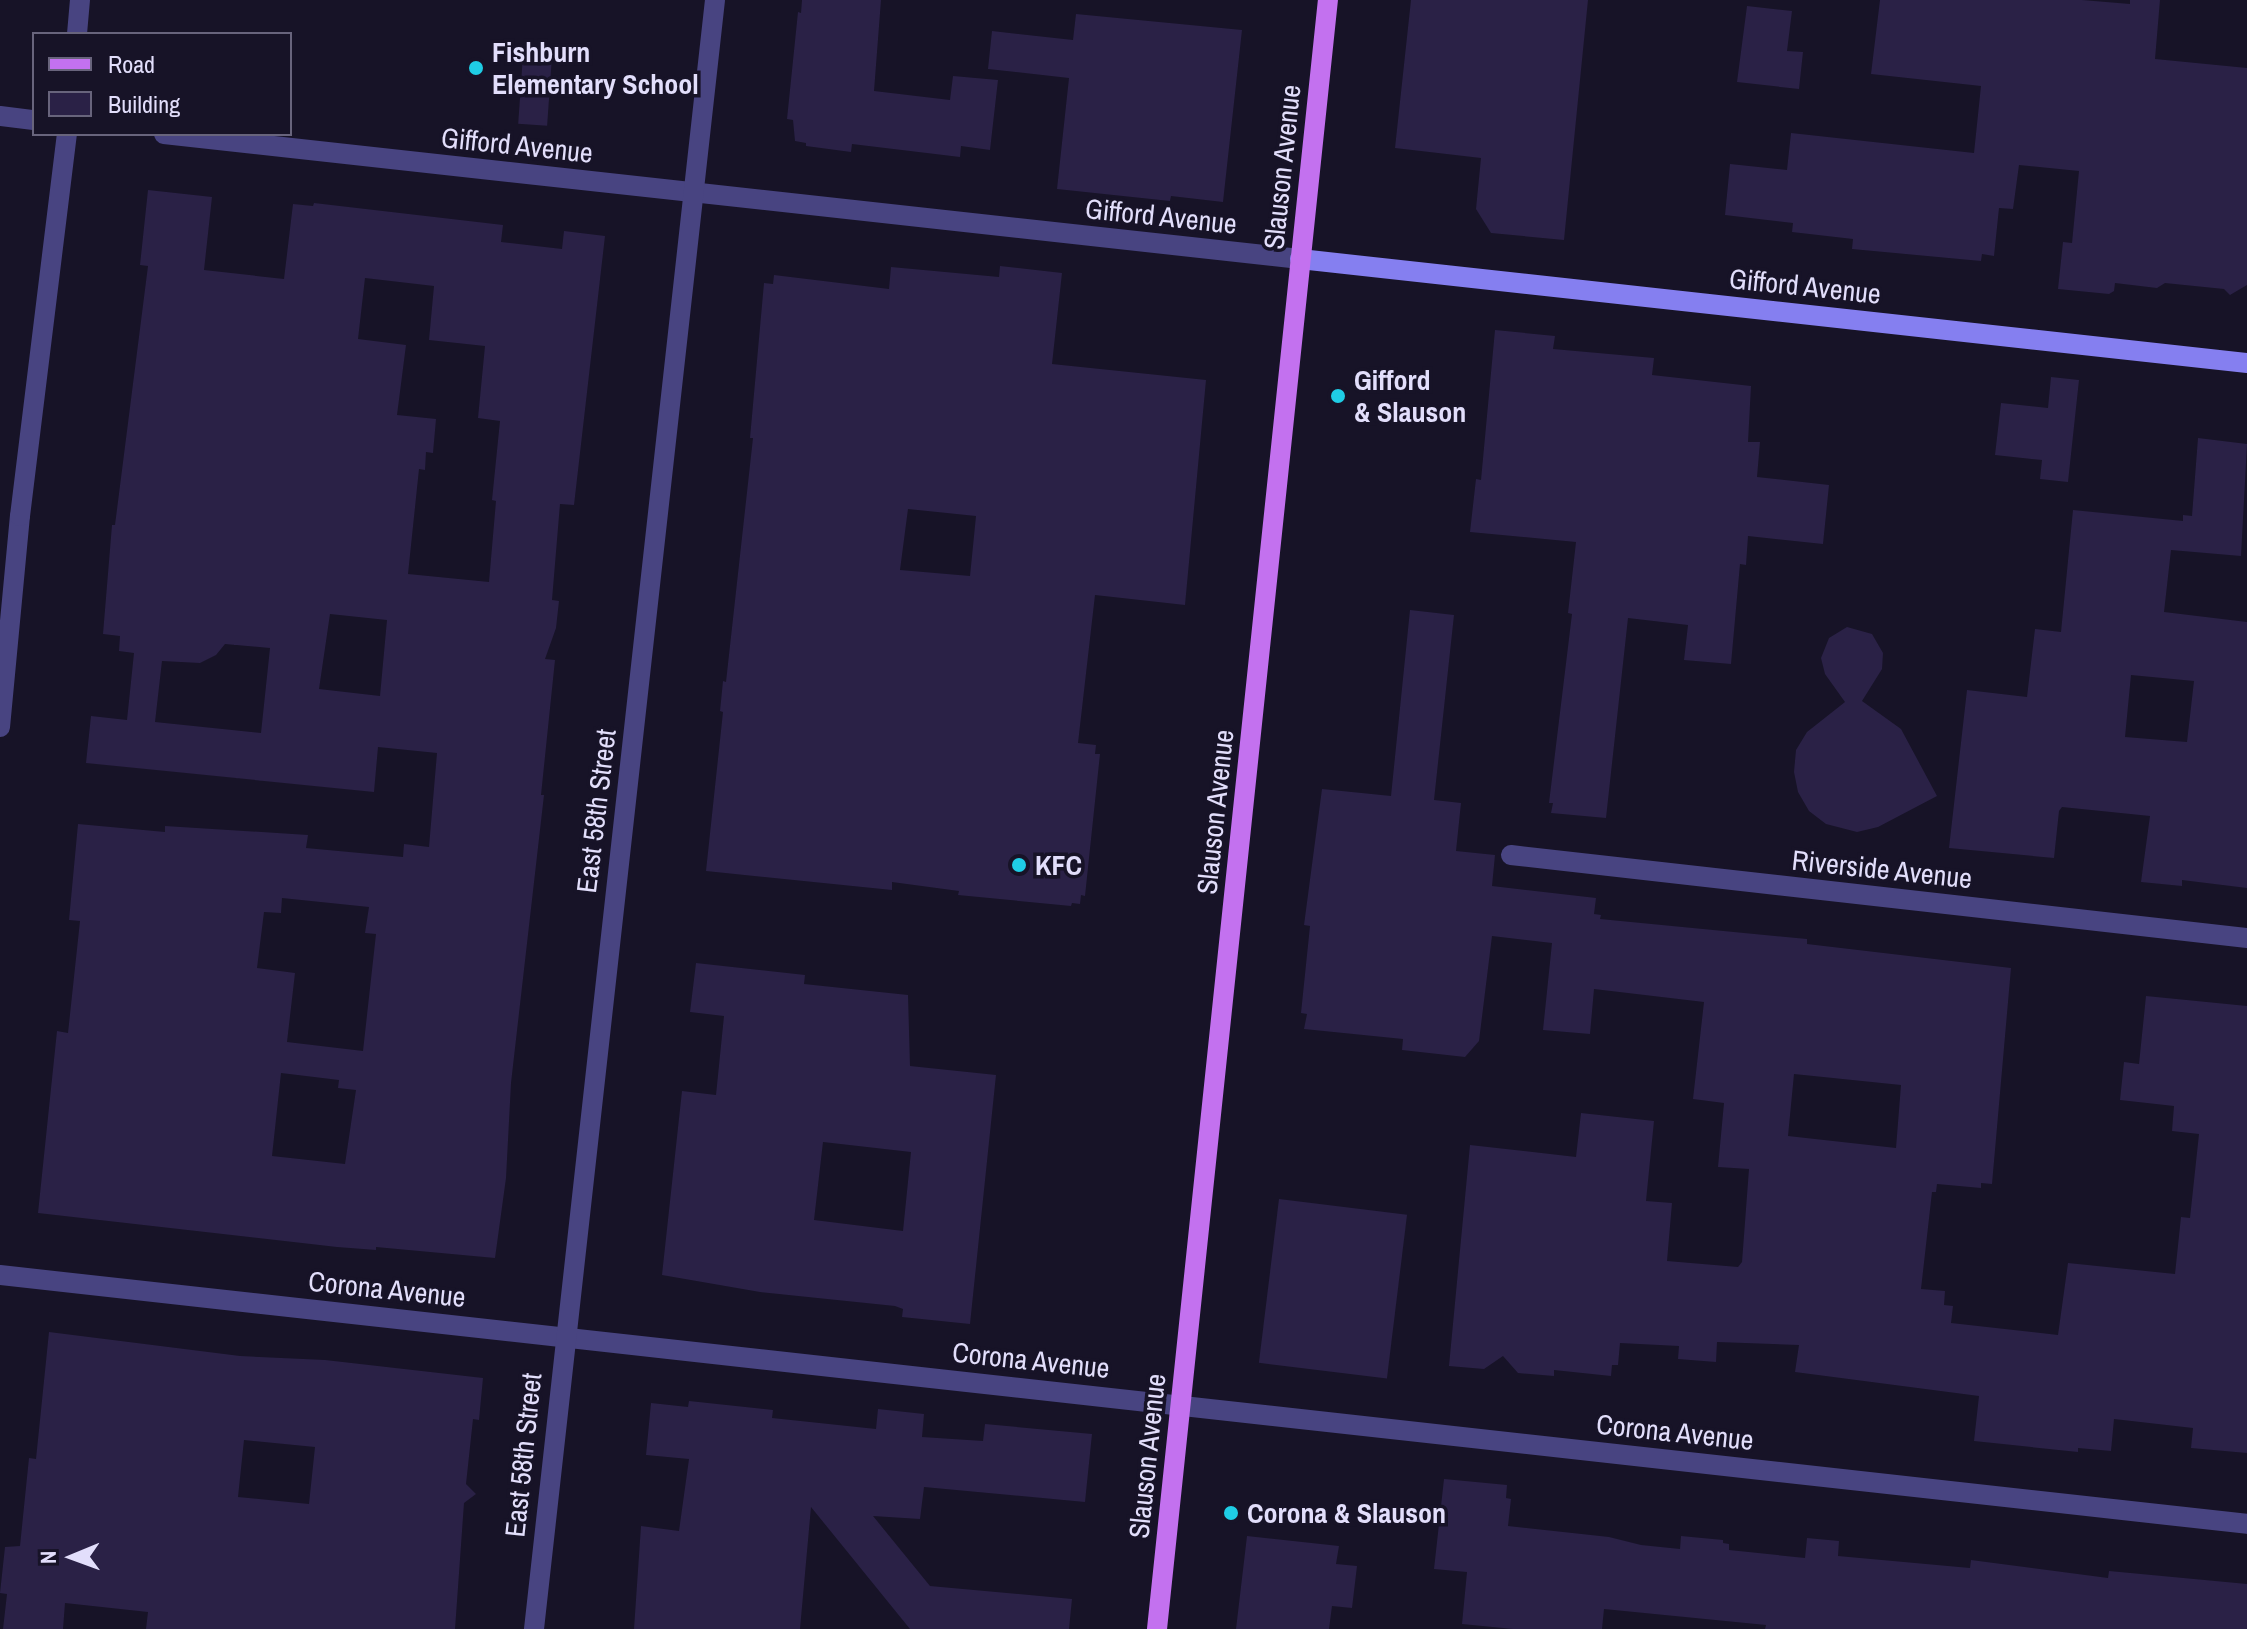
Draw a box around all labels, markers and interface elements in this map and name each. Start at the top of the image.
legend [32,32,292,136]
place label: Fishburn Elementary School [492,35,699,101]
text: Road [108,48,155,80]
marker: Fishburn Elementary School [467,59,485,77]
street label: Slauson Avenue [1257,82,1307,252]
text: Building [108,88,180,120]
street label: Gifford Avenue [439,120,595,170]
street label: Gifford Avenue [1083,191,1239,241]
street label: Gifford Avenue [1727,261,1883,311]
place label: Gifford & Slauson [1354,363,1466,429]
marker: Gifford & Slauson [1329,387,1347,405]
street label: East 58th Street [569,727,623,895]
street label: Slauson Avenue [1190,727,1240,897]
street label: Riverside Avenue [1790,843,1974,895]
place label: KFC [1035,848,1082,882]
marker: KFC [1010,856,1028,874]
street label: Corona Avenue [306,1264,468,1314]
street label: Corona Avenue [950,1335,1112,1385]
street label: East 58th Street [498,1371,548,1539]
street label: Slauson Avenue [1122,1371,1172,1541]
street label: Corona Avenue [1594,1407,1756,1457]
place label: Corona & Slauson [1247,1496,1446,1530]
marker: Corona & Slauson [1222,1504,1240,1522]
north arrow [32,1517,112,1597]
text: N [33,1551,63,1564]

